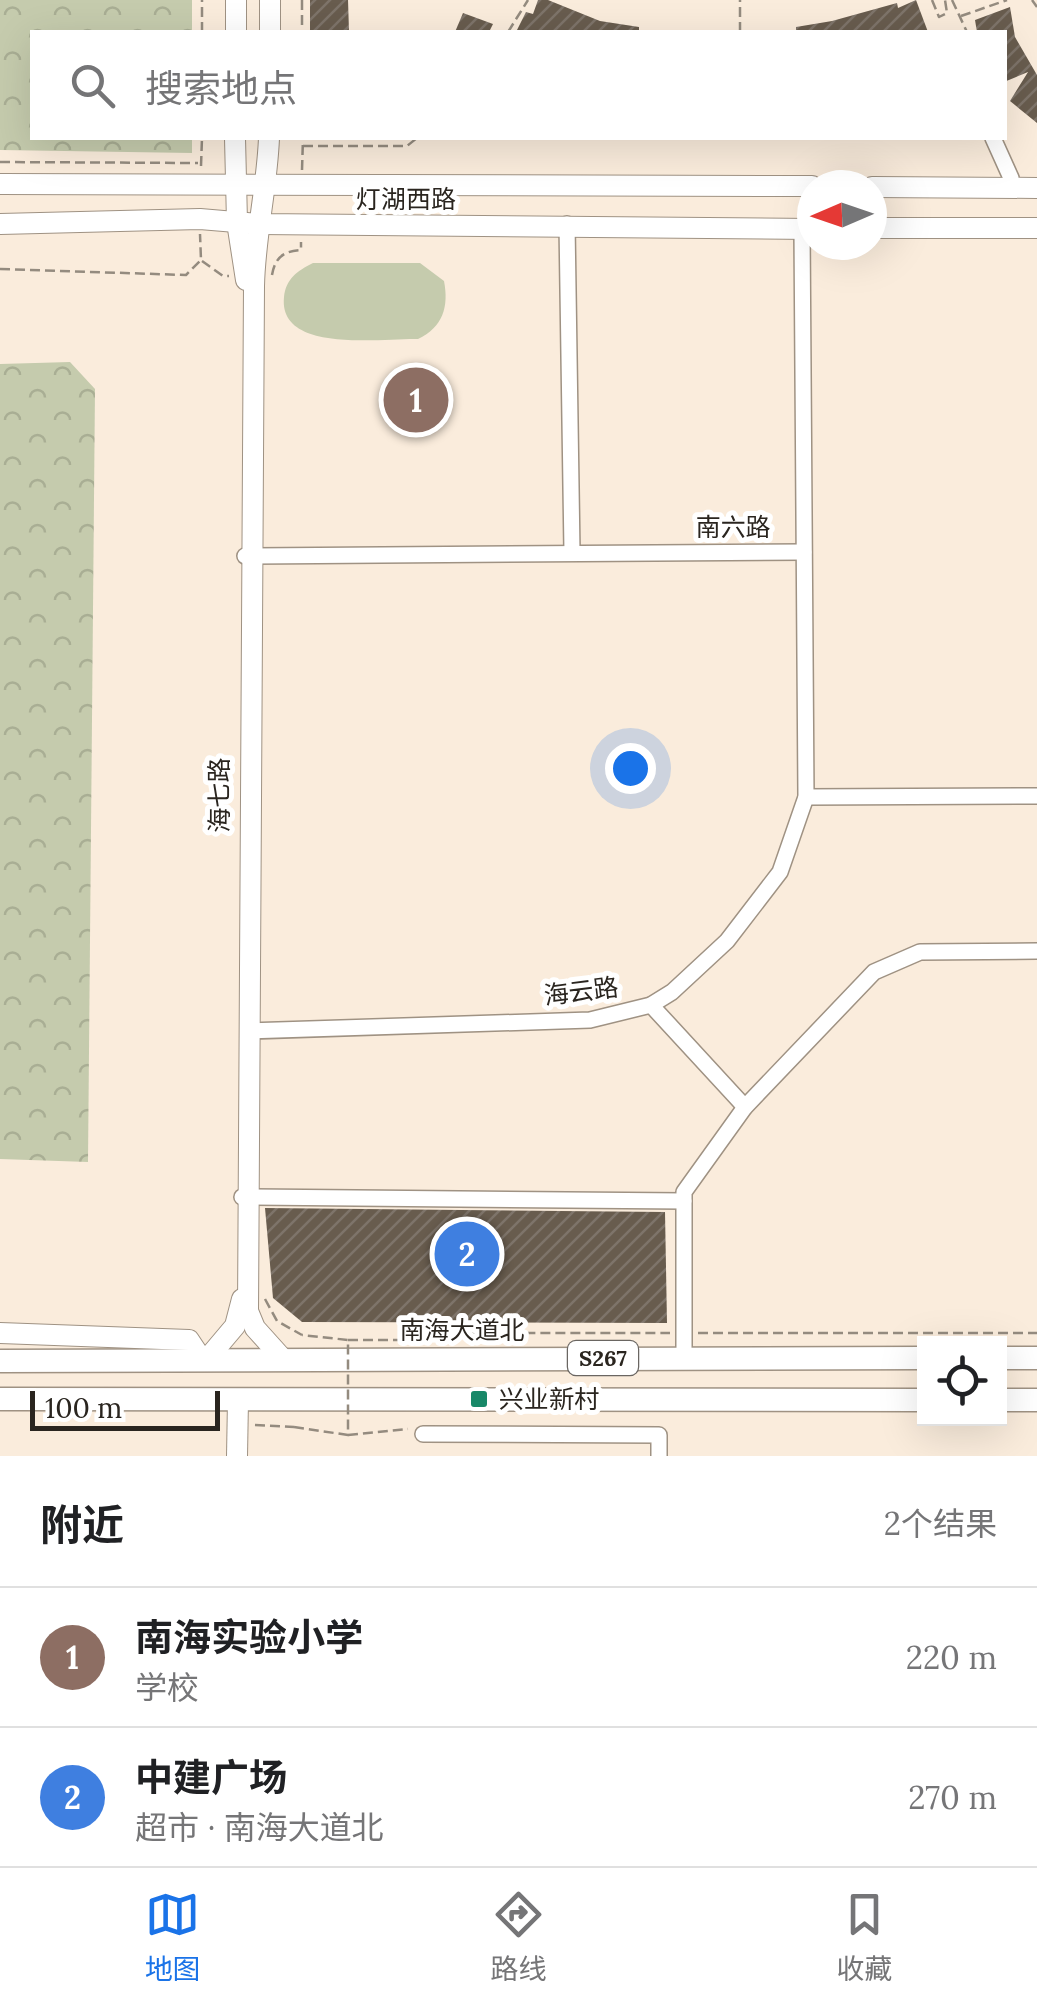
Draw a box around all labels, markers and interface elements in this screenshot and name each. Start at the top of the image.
search box [30,30,1007,140]
icon: search [65,58,120,113]
text: 搜索地点 [145,64,297,112]
north arrow [797,170,887,260]
street label: 灯湖西路 [356,183,456,215]
pin: 1 [384,362,448,438]
street label: 南六路 [695,511,771,543]
your location [605,743,656,794]
street label: 海七路 [203,757,235,833]
street label: 海云路 [542,971,620,1011]
pin: 2 [434,1216,500,1292]
street label: 南海大道北 [399,1314,525,1346]
map controls [917,1336,1007,1426]
button: locate [917,1336,1007,1426]
road number: S267 [568,1341,638,1375]
place label: 兴业新村 [499,1383,599,1415]
scale bar [30,1386,220,1430]
marker: 兴业新村 [468,1388,490,1410]
text: 100 m [45,1390,122,1426]
text: 附近 [40,1498,124,1552]
text: 2个结果 [884,1503,997,1544]
text: 南海实验小学 [135,1613,363,1661]
text: 1 [66,1637,79,1678]
text: 220 m [906,1637,997,1678]
text: 学校 [135,1667,199,1708]
text: 中建广场 [135,1753,287,1801]
text: 2 [64,1777,81,1818]
text: 270 m [908,1777,997,1818]
text: 超市 · 南海大道北 [135,1807,384,1848]
tab: 地图 [145,1887,201,1987]
tab: 路线 [490,1887,546,1987]
tab: 收藏 [836,1887,892,1987]

